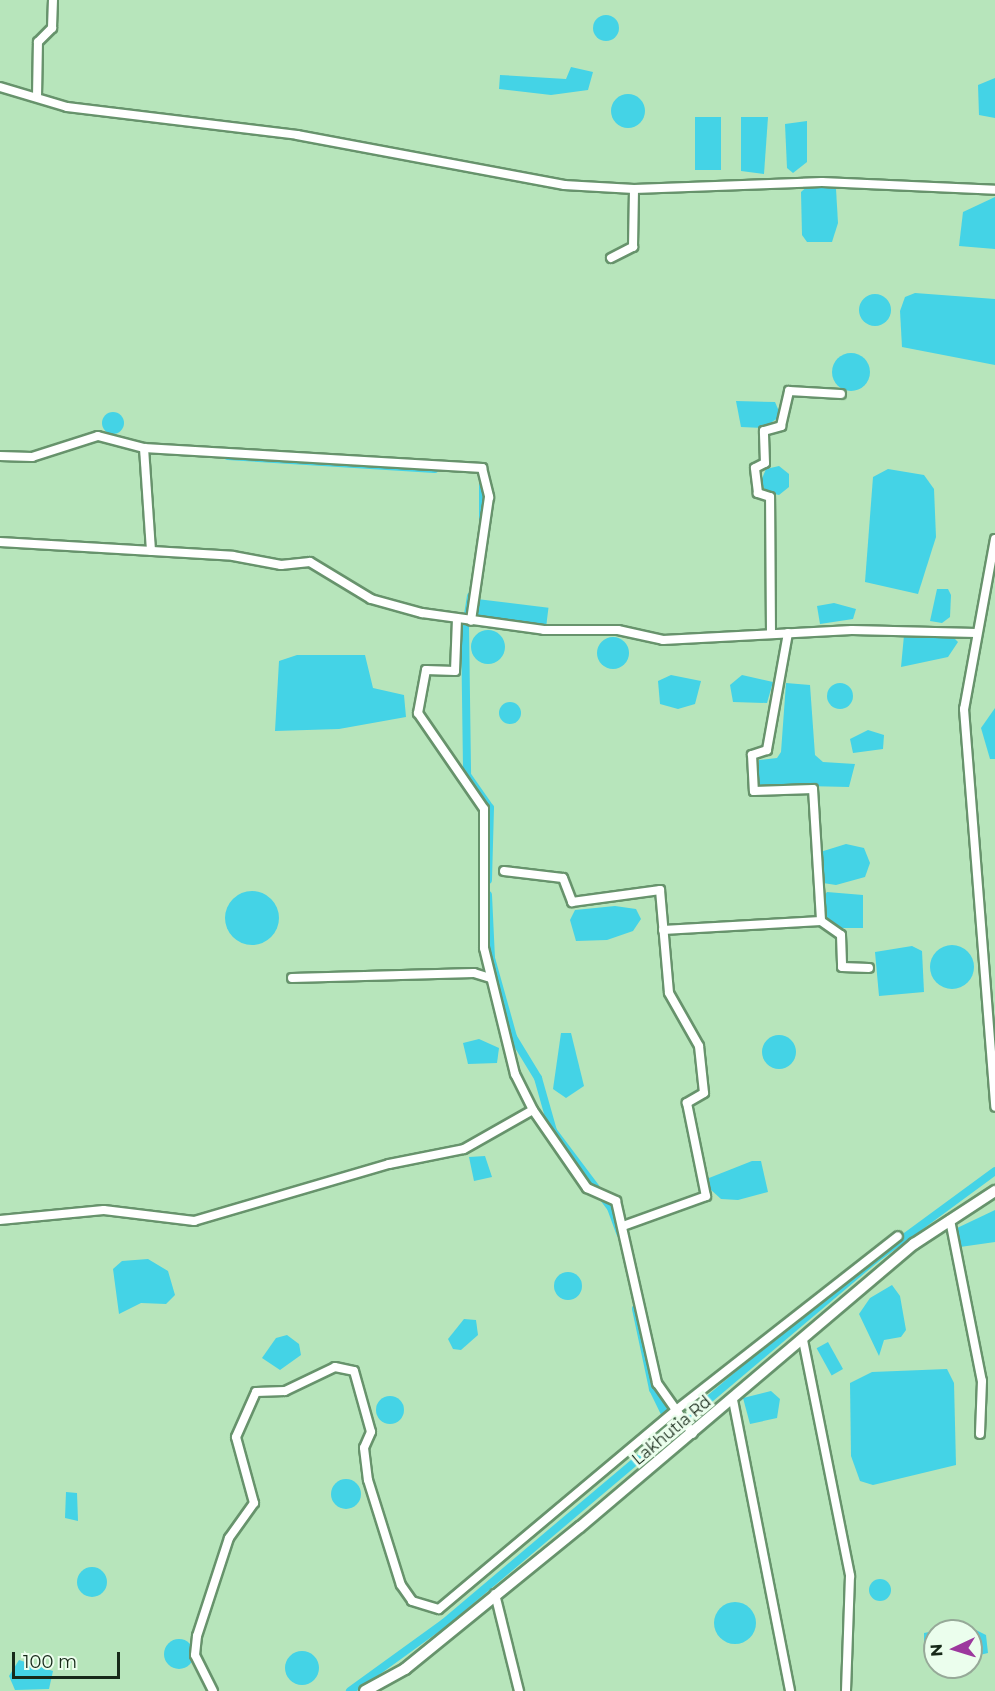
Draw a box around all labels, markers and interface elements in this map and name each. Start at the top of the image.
street label: Lakhutia Rd [629,1393,715,1469]
north arrow [923,1619,983,1679]
scale bar [15,1640,123,1678]
text: N [927,1643,946,1657]
text: 100 m [23,1651,77,1673]

